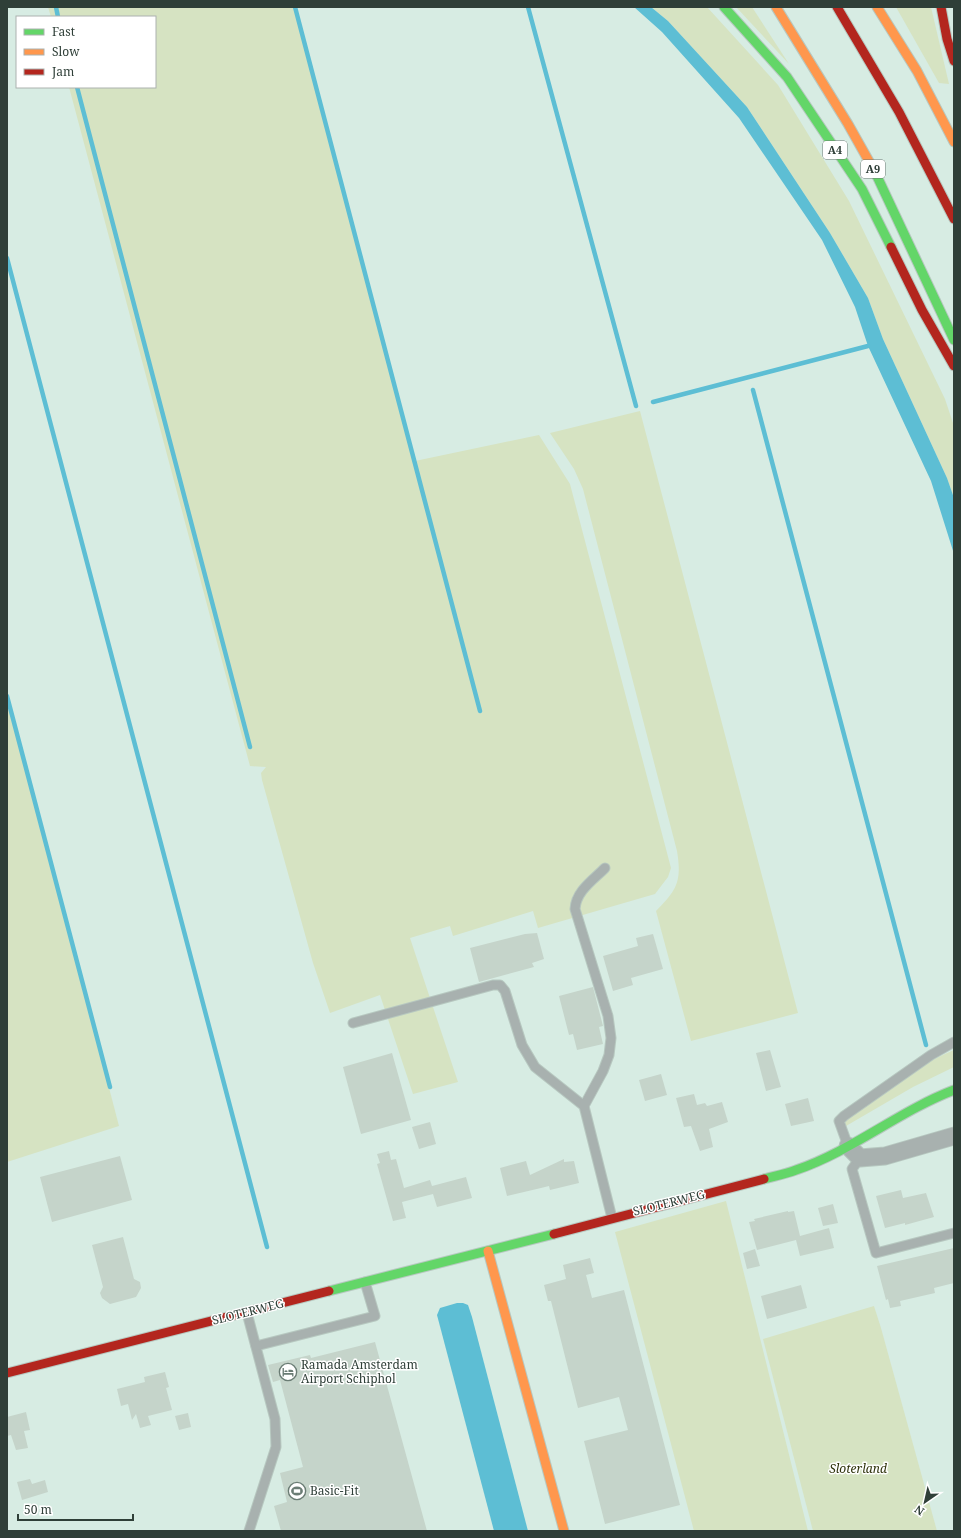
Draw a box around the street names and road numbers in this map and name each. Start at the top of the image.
road number: A4 [823,141,847,159]
road number: A9 [861,160,885,178]
street label: SLOTERWEG [631,1185,707,1220]
street label: SLOTERWEG [210,1294,286,1329]

